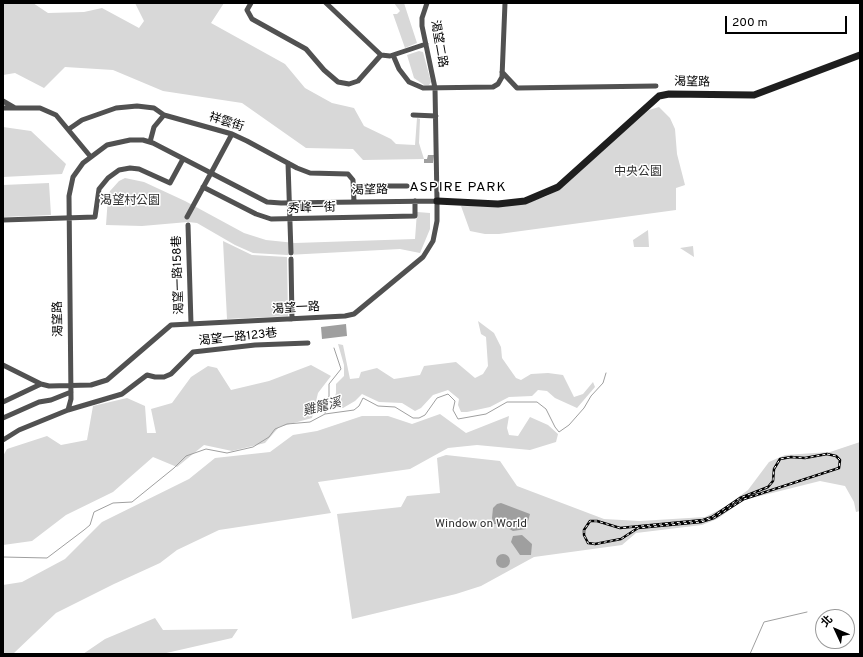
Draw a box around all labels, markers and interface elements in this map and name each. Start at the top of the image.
scale bar [727,8,849,34]
text: 200 m [732,15,768,31]
street label: 渴望二路 [427,19,449,69]
street label: 渴望路 [674,75,710,91]
street label: 祥雲街 [207,111,245,135]
park label: 中央公園 [614,166,662,180]
district label: ASPIRE PARK [409,180,507,196]
street label: 渴望路 [352,183,388,199]
park label: 渴望村公園 [100,195,160,209]
street label: 秀峰一街 [288,201,336,217]
street label: 渴望一路158巷 [170,235,188,315]
street label: 渴望路 [51,301,67,337]
street label: 渴望一路 [272,301,320,317]
street label: 渴望一路123巷 [198,327,278,349]
water label: 雞籠溪 [301,396,343,420]
park label: Window on World [435,518,527,532]
north arrow [815,609,855,649]
text: 北 [818,613,836,630]

